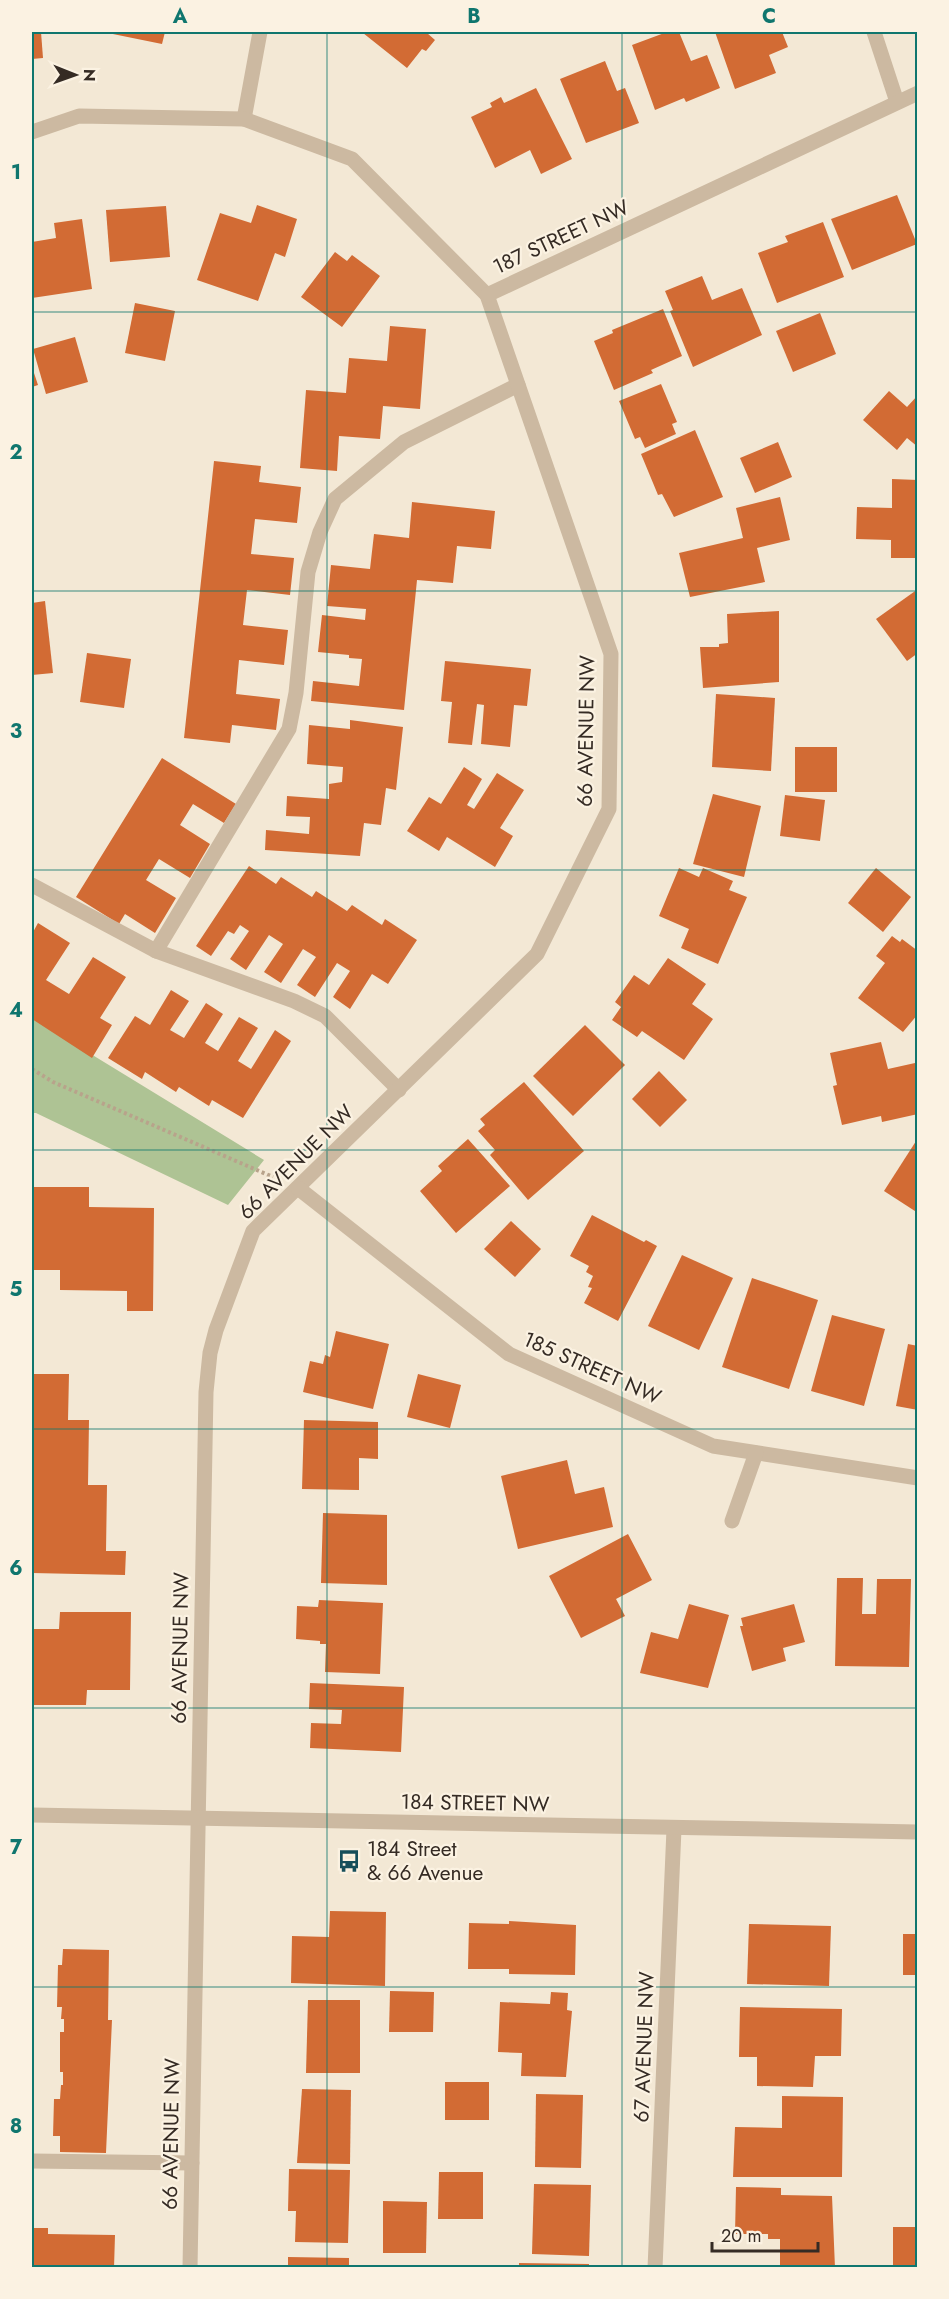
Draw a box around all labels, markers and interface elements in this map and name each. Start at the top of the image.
text: A [172,2,188,31]
text: B [467,2,481,31]
text: C [762,2,776,31]
north arrow [45,45,105,105]
text: N [78,69,101,82]
text: 1 [11,158,21,187]
street label: 187 STREET NW [488,192,634,282]
text: 2 [9,438,23,467]
street label: 66 AVENUE NW [570,655,602,807]
text: 3 [10,717,22,746]
text: 4 [9,996,23,1025]
street label: 66 AVENUE NW [232,1098,360,1226]
text: 5 [10,1275,23,1304]
street label: 185 STREET NW [518,1324,666,1412]
text: 6 [9,1554,23,1583]
street label: 66 AVENUE NW [164,1572,196,1724]
street label: 184 STREET NW [400,1787,550,1819]
text: 7 [10,1833,23,1862]
place label: 184 Street & 66 Avenue [367,1834,484,1888]
bus stop icon: 184 Street & 66 Avenue [336,1848,362,1874]
street label: 67 AVENUE NW [626,1971,662,2123]
street label: 66 AVENUE NW [155,2058,187,2210]
text: 8 [10,2112,22,2141]
scale bar [712,2215,818,2253]
text: 20 m [721,2223,761,2249]

